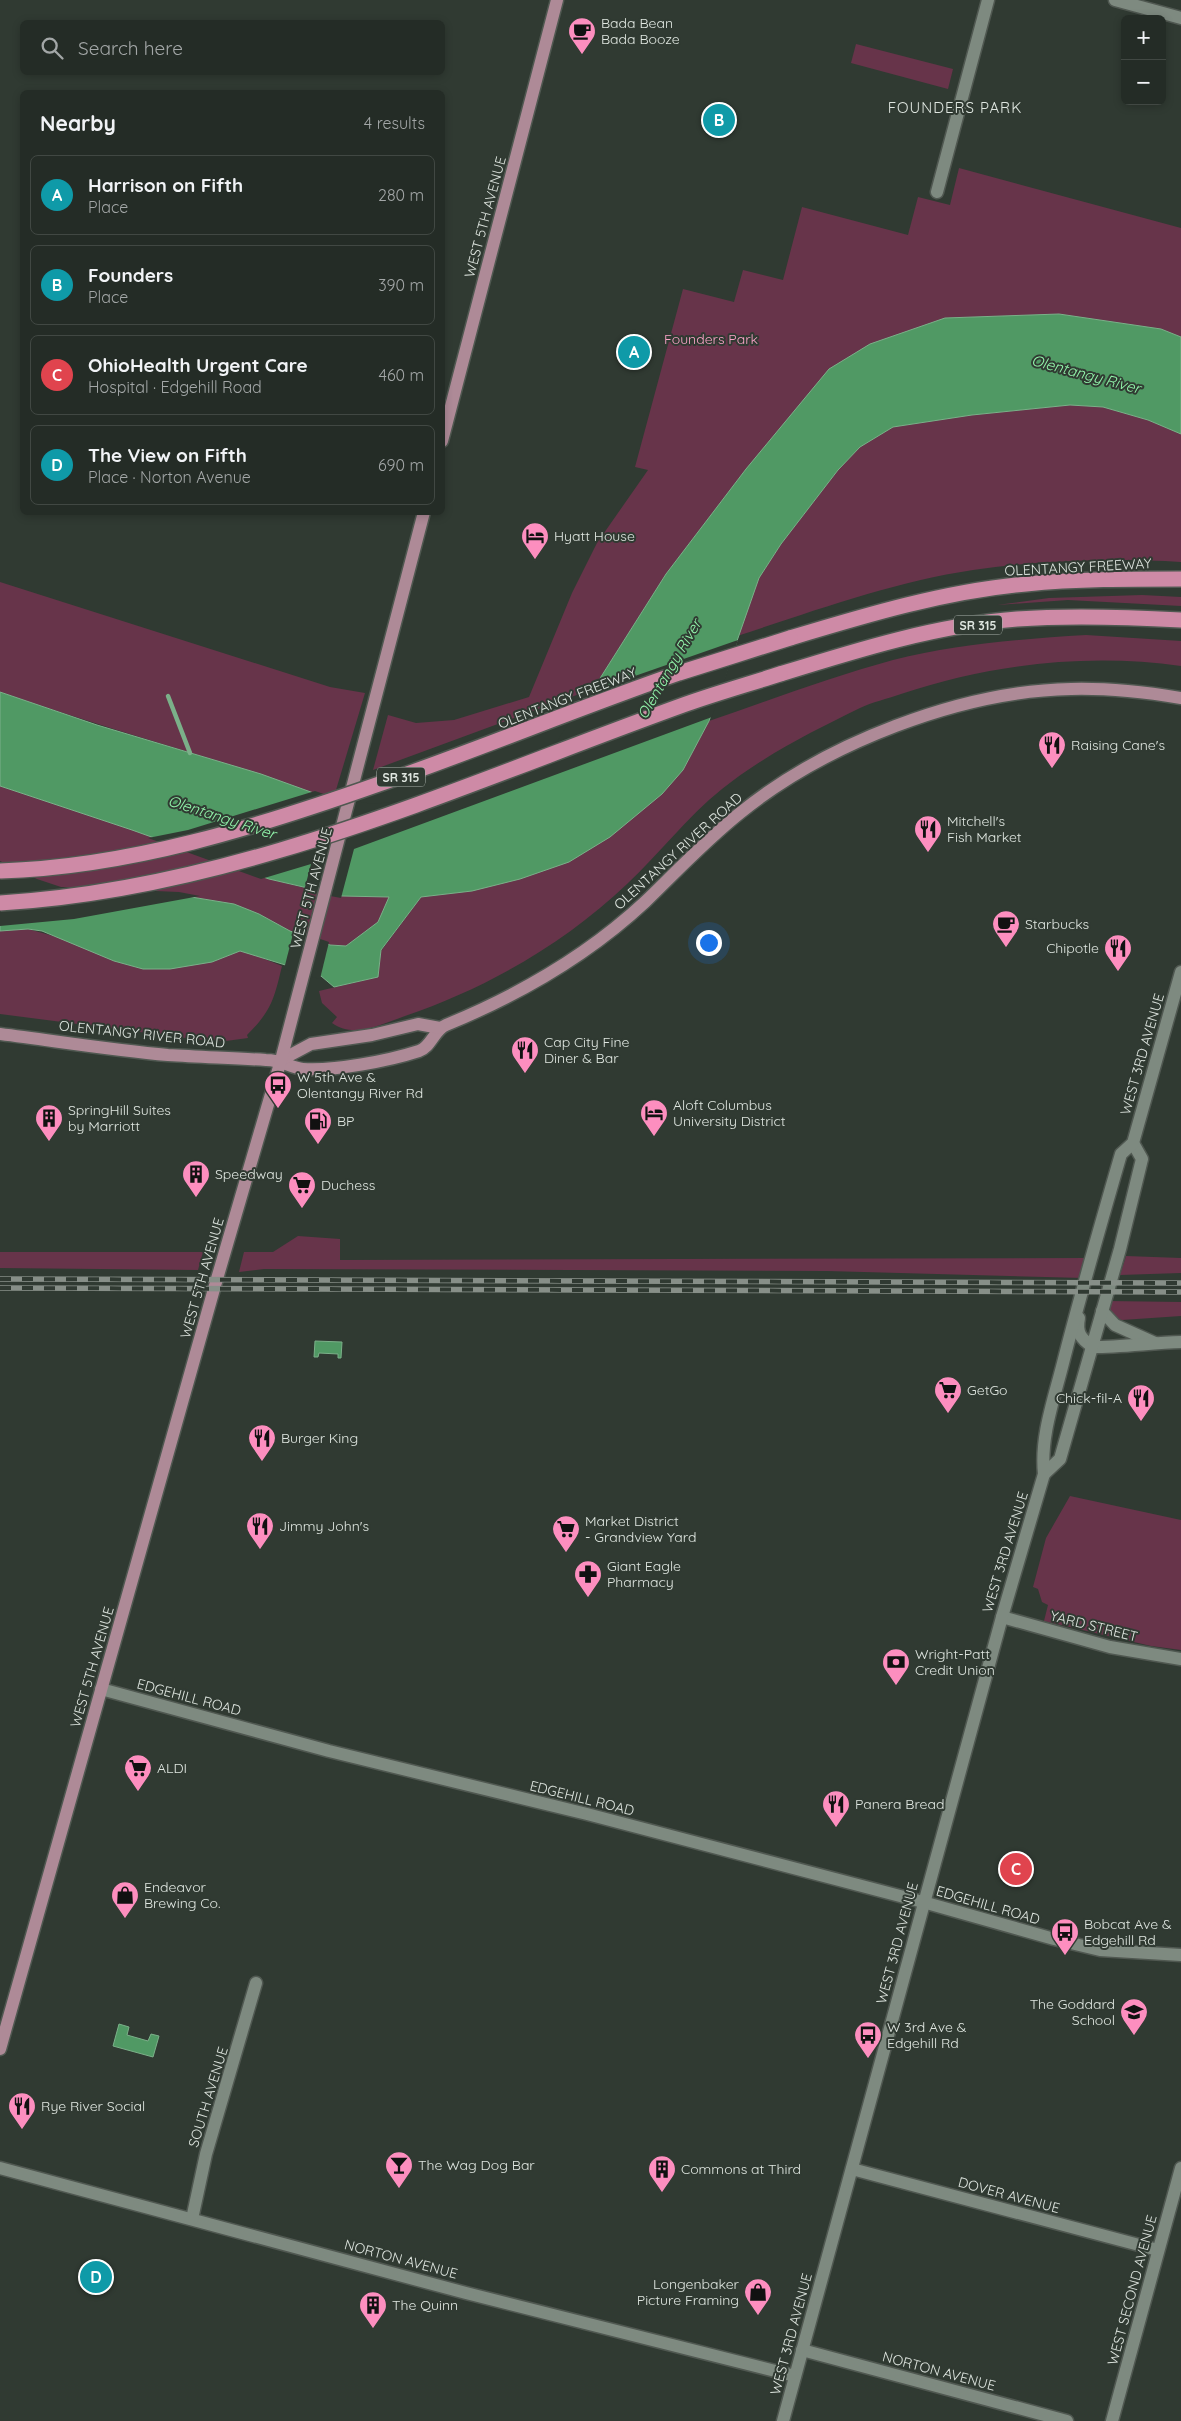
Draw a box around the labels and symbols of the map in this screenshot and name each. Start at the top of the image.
place label: Bada Bean Bada Booze [601,14,680,48]
cafe icon: Bada Bean Bada Booze [567,16,597,55]
district label: FOUNDERS PARK [888,98,1022,117]
pin: B [703,101,735,139]
street label: WEST 5TH AVENUE [460,154,510,280]
park label: Founders Park [664,330,758,348]
pin: A [618,333,650,371]
water label: Olentangy River [1029,350,1145,398]
hotel icon: Hyatt House [520,521,550,560]
place label: Hyatt House [554,527,635,545]
street label: OLENTANGY FREEWAY [1004,554,1152,580]
water label: Olentangy River [633,614,706,722]
road number: SR 315 [954,616,1002,634]
street label: OLENTANGY FREEWAY [495,663,639,733]
restaurant icon: Raising Cane's [1037,730,1067,769]
place label: Raising Cane's [1071,736,1165,754]
road number: SR 315 [377,768,425,786]
street label: OLENTANGY RIVER ROAD [610,789,746,913]
water label: Olentangy River [166,791,280,844]
place label: Mitchell's Fish Market [947,812,1022,846]
restaurant icon: Mitchell's Fish Market [913,814,943,853]
street label: WEST 5TH AVENUE [286,825,336,951]
cafe icon: Starbucks [991,909,1021,948]
place label: Starbucks [1025,915,1089,933]
your location [696,930,722,956]
restaurant icon: Chipotle [1103,933,1133,972]
place label: Chipotle [1046,939,1099,957]
street label: WEST 3RD AVENUE [1116,991,1168,1117]
street label: OLENTANGY RIVER ROAD [58,1016,226,1052]
place label: Cap City Fine Diner & Bar [544,1033,630,1067]
restaurant icon: Cap City Fine Diner & Bar [510,1035,540,1074]
place label: W 5th Ave & Olentangy River Rd [297,1068,423,1102]
bus stop icon: W 5th Ave & Olentangy River Rd [263,1070,293,1109]
place label: Aloft Columbus University District [673,1096,786,1130]
hotel icon: Aloft Columbus University District [639,1098,669,1137]
place label: SpringHill Suites by Marriott [68,1101,171,1135]
building icon: SpringHill Suites by Marriott [34,1103,64,1142]
fuel station icon: BP [303,1106,333,1145]
place label: BP [337,1112,354,1130]
building icon: Speedway [181,1159,211,1198]
place label: Speedway [215,1165,283,1183]
supermarket icon: Duchess [287,1170,317,1209]
place label: Duchess [321,1176,375,1194]
street label: WEST 5TH AVENUE [176,1216,228,1340]
supermarket icon: GetGo [933,1375,963,1414]
place label: GetGo [967,1381,1008,1399]
restaurant icon: Chick-fil-A [1126,1383,1156,1422]
place label: Chick-fil-A [1056,1389,1122,1407]
restaurant icon: Burger King [247,1423,277,1462]
place label: Burger King [281,1429,358,1447]
street label: WEST 3RD AVENUE [978,1489,1032,1615]
restaurant icon: Jimmy John's [245,1511,275,1550]
place label: Market District - Grandview Yard [585,1512,696,1546]
supermarket icon: Market District - Grandview Yard [551,1514,581,1553]
place label: Jimmy John's [279,1517,369,1535]
place label: Giant Eagle Pharmacy [607,1557,681,1591]
pharmacy icon: Giant Eagle Pharmacy [573,1559,603,1598]
street label: WEST 5TH AVENUE [66,1605,118,1729]
street label: YARD STREET [1048,1606,1140,1646]
place label: Wright-Patt Credit Union [915,1645,995,1679]
bank icon: Wright-Patt Credit Union [881,1647,911,1686]
street label: EDGEHILL ROAD [135,1674,243,1720]
supermarket icon: ALDI [123,1753,153,1792]
place label: ALDI [157,1759,187,1777]
street label: EDGEHILL ROAD [528,1776,636,1820]
restaurant icon: Panera Bread [821,1789,851,1828]
place label: Panera Bread [855,1795,944,1813]
pin: C [1000,1850,1032,1888]
place label: Endeavor Brewing Co. [144,1878,220,1912]
shop icon: Endeavor Brewing Co. [110,1880,140,1919]
street label: WEST 3RD AVENUE [872,1880,922,2006]
street label: EDGEHILL ROAD [934,1882,1042,1928]
place label: Bobcat Ave & Edgehill Rd [1084,1915,1172,1949]
bus stop icon: Bobcat Ave & Edgehill Rd [1050,1917,1080,1956]
place label: The Goddard School [1030,1995,1115,2029]
school or university icon: The Goddard School [1119,1997,1149,2036]
place label: W 3rd Ave & Edgehill Rd [887,2018,967,2052]
bus stop icon: W 3rd Ave & Edgehill Rd [853,2020,883,2059]
street label: SOUTH AVENUE [184,2045,232,2149]
restaurant icon: Rye River Social [7,2091,37,2130]
place label: Rye River Social [41,2097,145,2115]
bar icon: The Wag Dog Bar [384,2150,414,2189]
building icon: Commons at Third [647,2154,677,2193]
place label: The Wag Dog Bar [418,2156,535,2174]
place label: Commons at Third [681,2160,801,2178]
street label: DOVER AVENUE [956,2173,1062,2217]
street label: WEST SECOND AVENUE [1103,2213,1161,2367]
street label: NORTON AVENUE [343,2235,459,2283]
pin: D [80,2258,112,2296]
street label: WEST 3RD AVENUE [766,2271,816,2397]
place label: Longenbaker Picture Framing [637,2275,740,2309]
shop icon: Longenbaker Picture Framing [743,2277,773,2316]
building icon: The Quinn [358,2290,388,2329]
place label: The Quinn [392,2296,458,2314]
street label: NORTON AVENUE [881,2347,997,2395]

